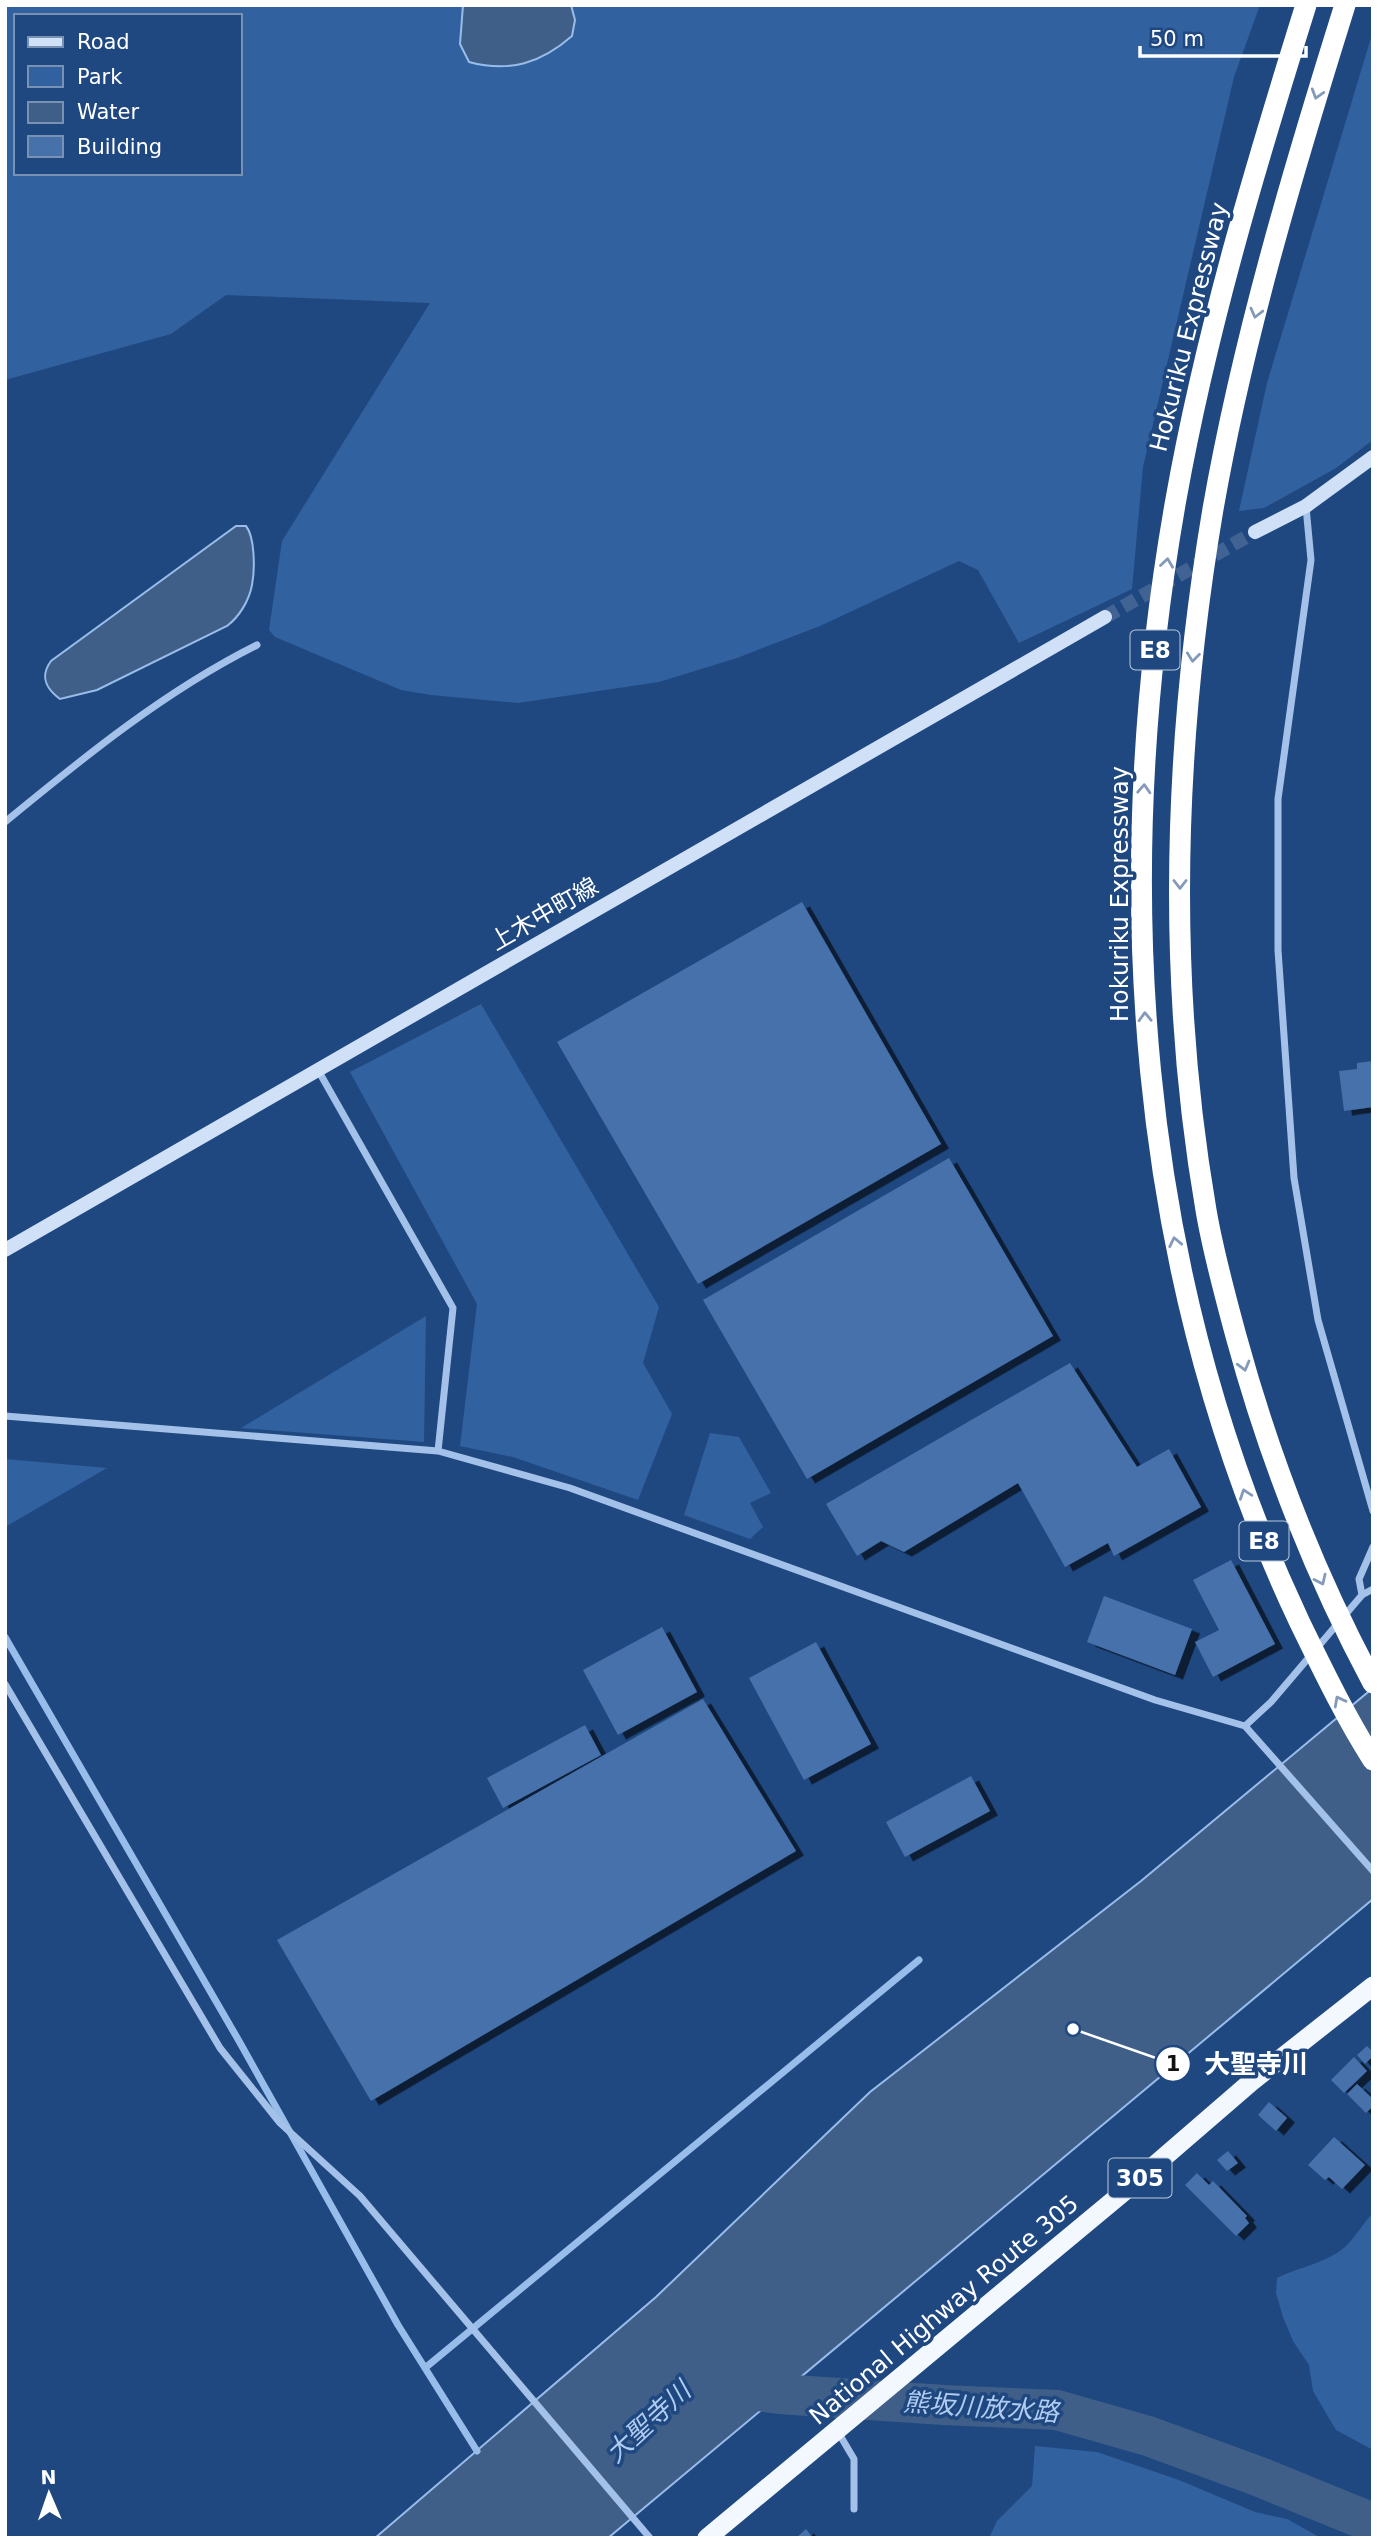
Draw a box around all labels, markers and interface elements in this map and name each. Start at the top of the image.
legend [14,14,242,175]
scale bar [1140,14,1306,58]
text: 50 m [1150,27,1204,51]
text: Road [77,30,130,54]
text: Park [77,65,123,89]
one-way arrow [1311,87,1326,99]
text: Water [77,100,139,124]
text: Building [77,135,162,159]
street label: Hokuriku Expressway [1144,199,1234,455]
one-way arrow [1250,307,1264,319]
one-way arrow [1159,557,1174,569]
road number: E8 [1130,630,1180,670]
one-way arrow [1185,651,1200,663]
street label: Hokuriku Expressway [1106,766,1134,1022]
one-way arrow [1137,784,1152,795]
street label: 上木中町線 [485,872,603,956]
one-way arrow [1172,879,1188,889]
one-way arrow [1138,1011,1153,1022]
one-way arrow [1169,1236,1184,1248]
one-way arrow [1236,1360,1250,1372]
one-way arrow [1240,1488,1254,1500]
road number: E8 [1240,1522,1288,1560]
one-way arrow [1313,1573,1327,1585]
one-way arrow [1334,1696,1347,1708]
callout: 大聖寺川 [1155,2040,1322,2087]
text: 大聖寺川 [1204,2049,1308,2079]
text: 1 [1166,2052,1180,2076]
road number: 305 [1108,2158,1172,2198]
street label: National Highway Route 305 [804,2189,1084,2431]
water label: 大聖寺川 [600,2374,698,2468]
water label: 熊坂川放水路 [902,2387,1062,2428]
north arrow [14,2459,84,2529]
text: N [40,2466,57,2488]

